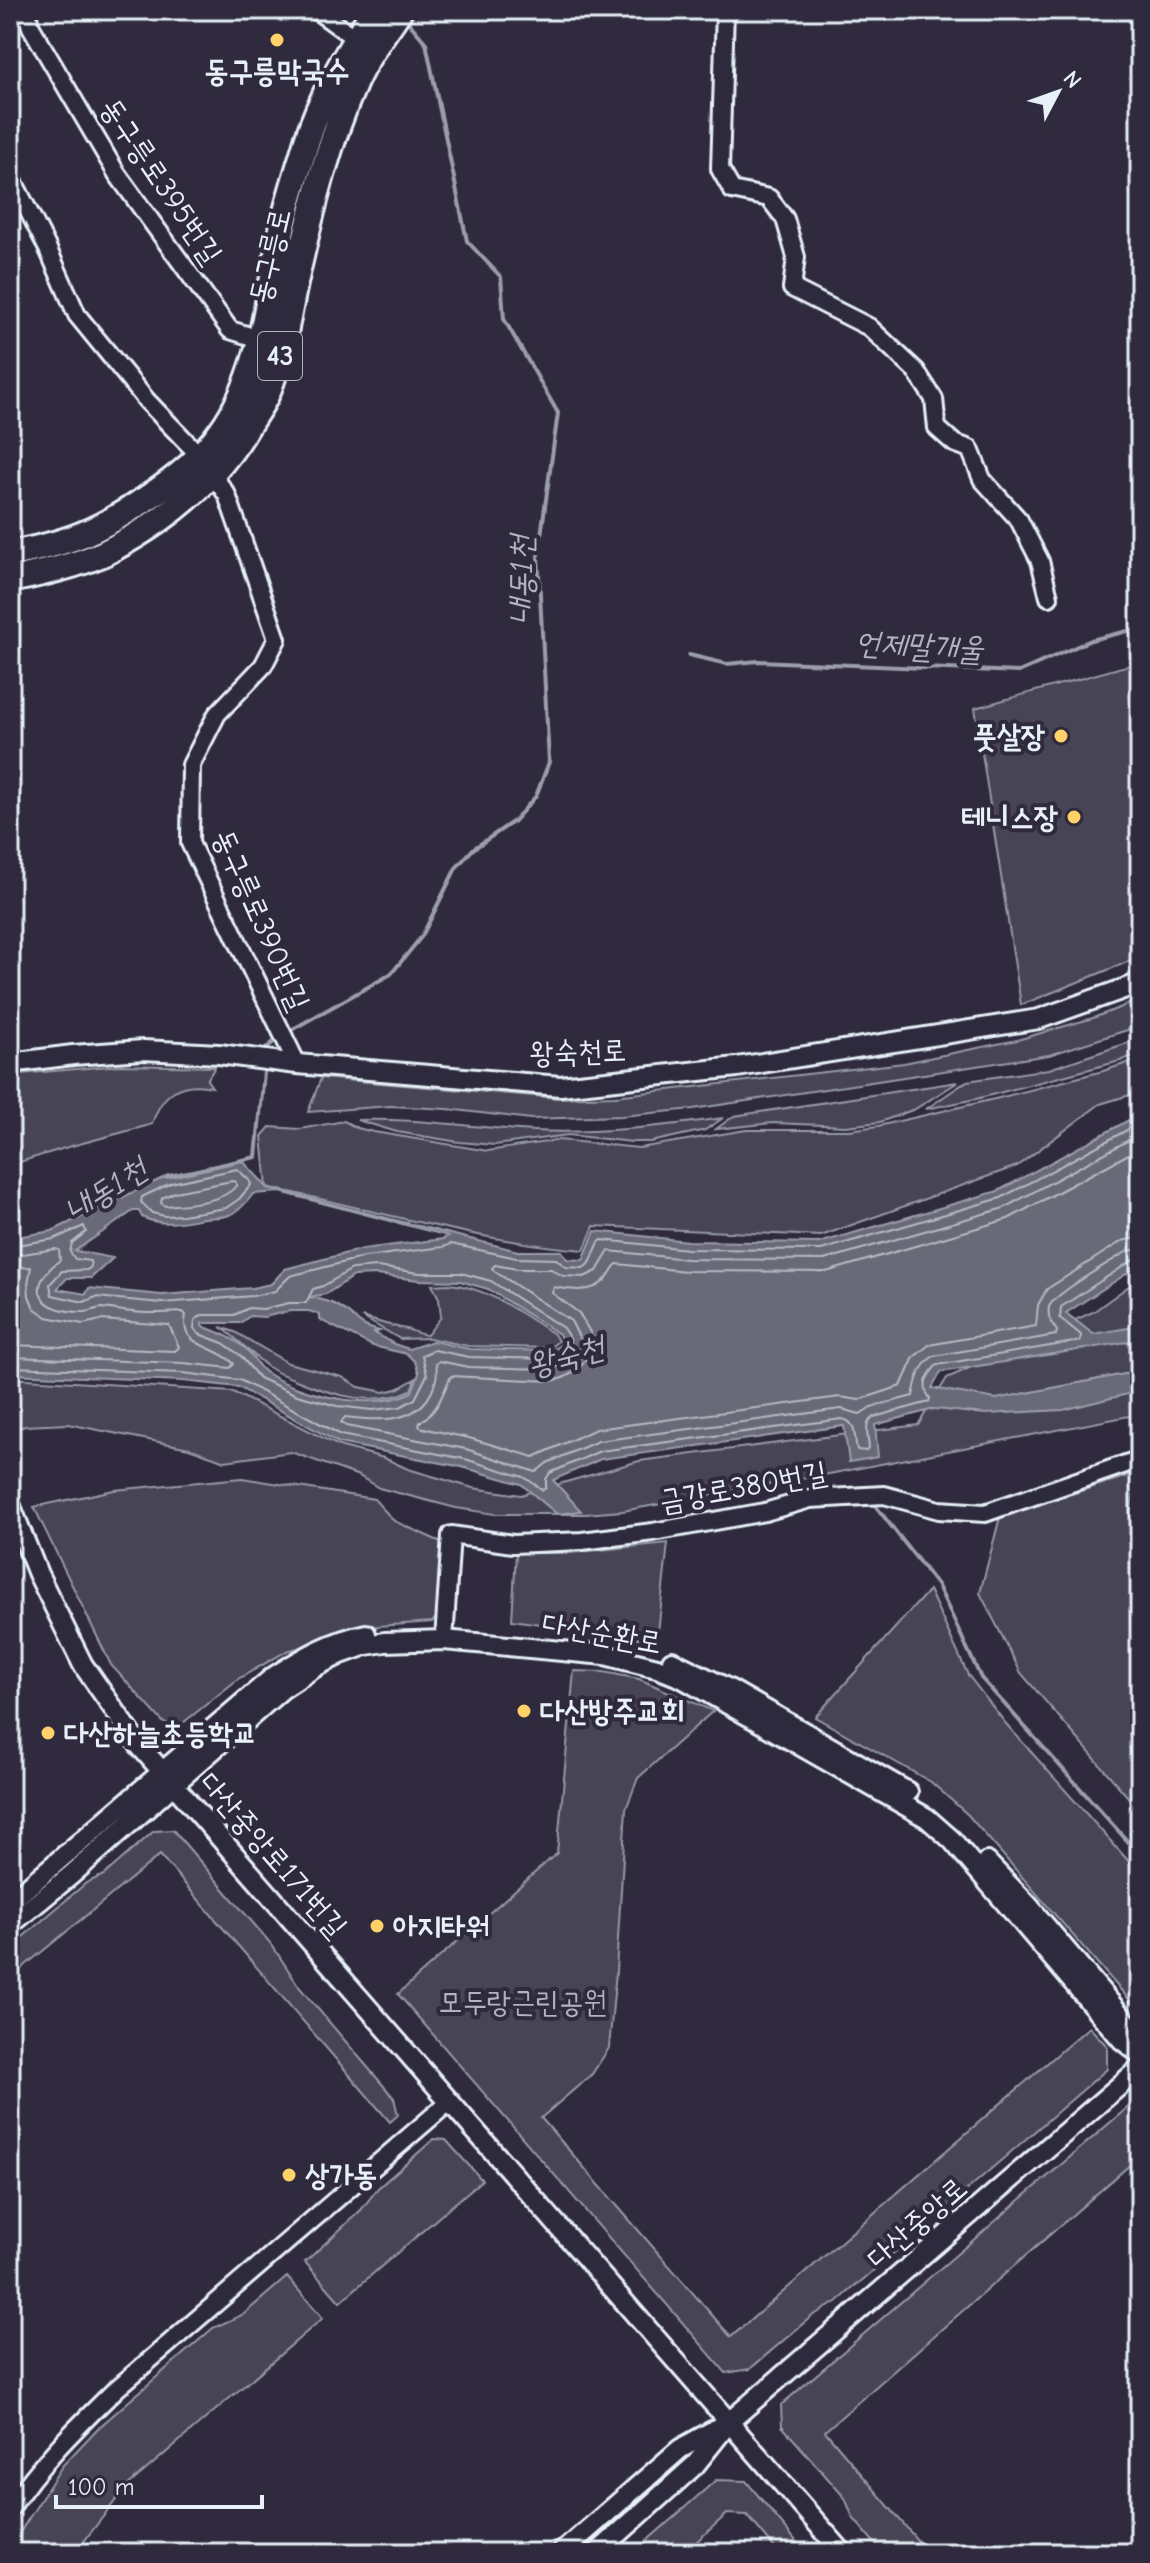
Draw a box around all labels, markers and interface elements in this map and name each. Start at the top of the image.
marker: 동구릉막국수 [268,31,286,49]
north arrow [1018,52,1098,132]
place label: 동구릉막국수 [205,54,349,89]
text: N [1058,66,1087,93]
street label: 동구릉로395번길 [93,92,229,270]
street label: 동구릉로 [242,205,298,307]
road number: 43 [258,332,302,380]
water label: 내동1천 [503,532,540,625]
water label: 언제말개울 [854,624,986,668]
place label: 풋살장 [973,719,1045,754]
marker: 풋살장 [1052,727,1070,745]
place label: 테니스장 [961,800,1058,835]
marker: 테니스장 [1065,808,1083,826]
street label: 동구릉로390번길 [206,824,316,1016]
street label: 왕숙천로 [529,1033,627,1071]
water label: 내동1천 [58,1148,157,1230]
water label: 왕숙천 [524,1327,611,1384]
street label: 금강로380번길 [656,1455,830,1519]
street label: 다산순환로 [540,1605,664,1661]
place label: 다산방주교회 [540,1694,685,1729]
marker: 다산방주교회 [515,1702,533,1720]
place label: 다산하늘초등학교 [64,1716,257,1751]
marker: 다산하늘초등학교 [39,1724,57,1742]
street label: 다산중앙로171번길 [192,1765,354,1945]
place label: 아지타워 [393,1909,490,1944]
marker: 아지타워 [368,1917,386,1935]
park label: 모두랑근린공원 [439,1985,607,2020]
place label: 상가동 [305,2158,377,2193]
marker: 상가동 [280,2166,298,2184]
street label: 다산중앙로 [860,2170,974,2276]
scale bar [56,2459,262,2509]
text: 100 m [68,2473,135,2501]

